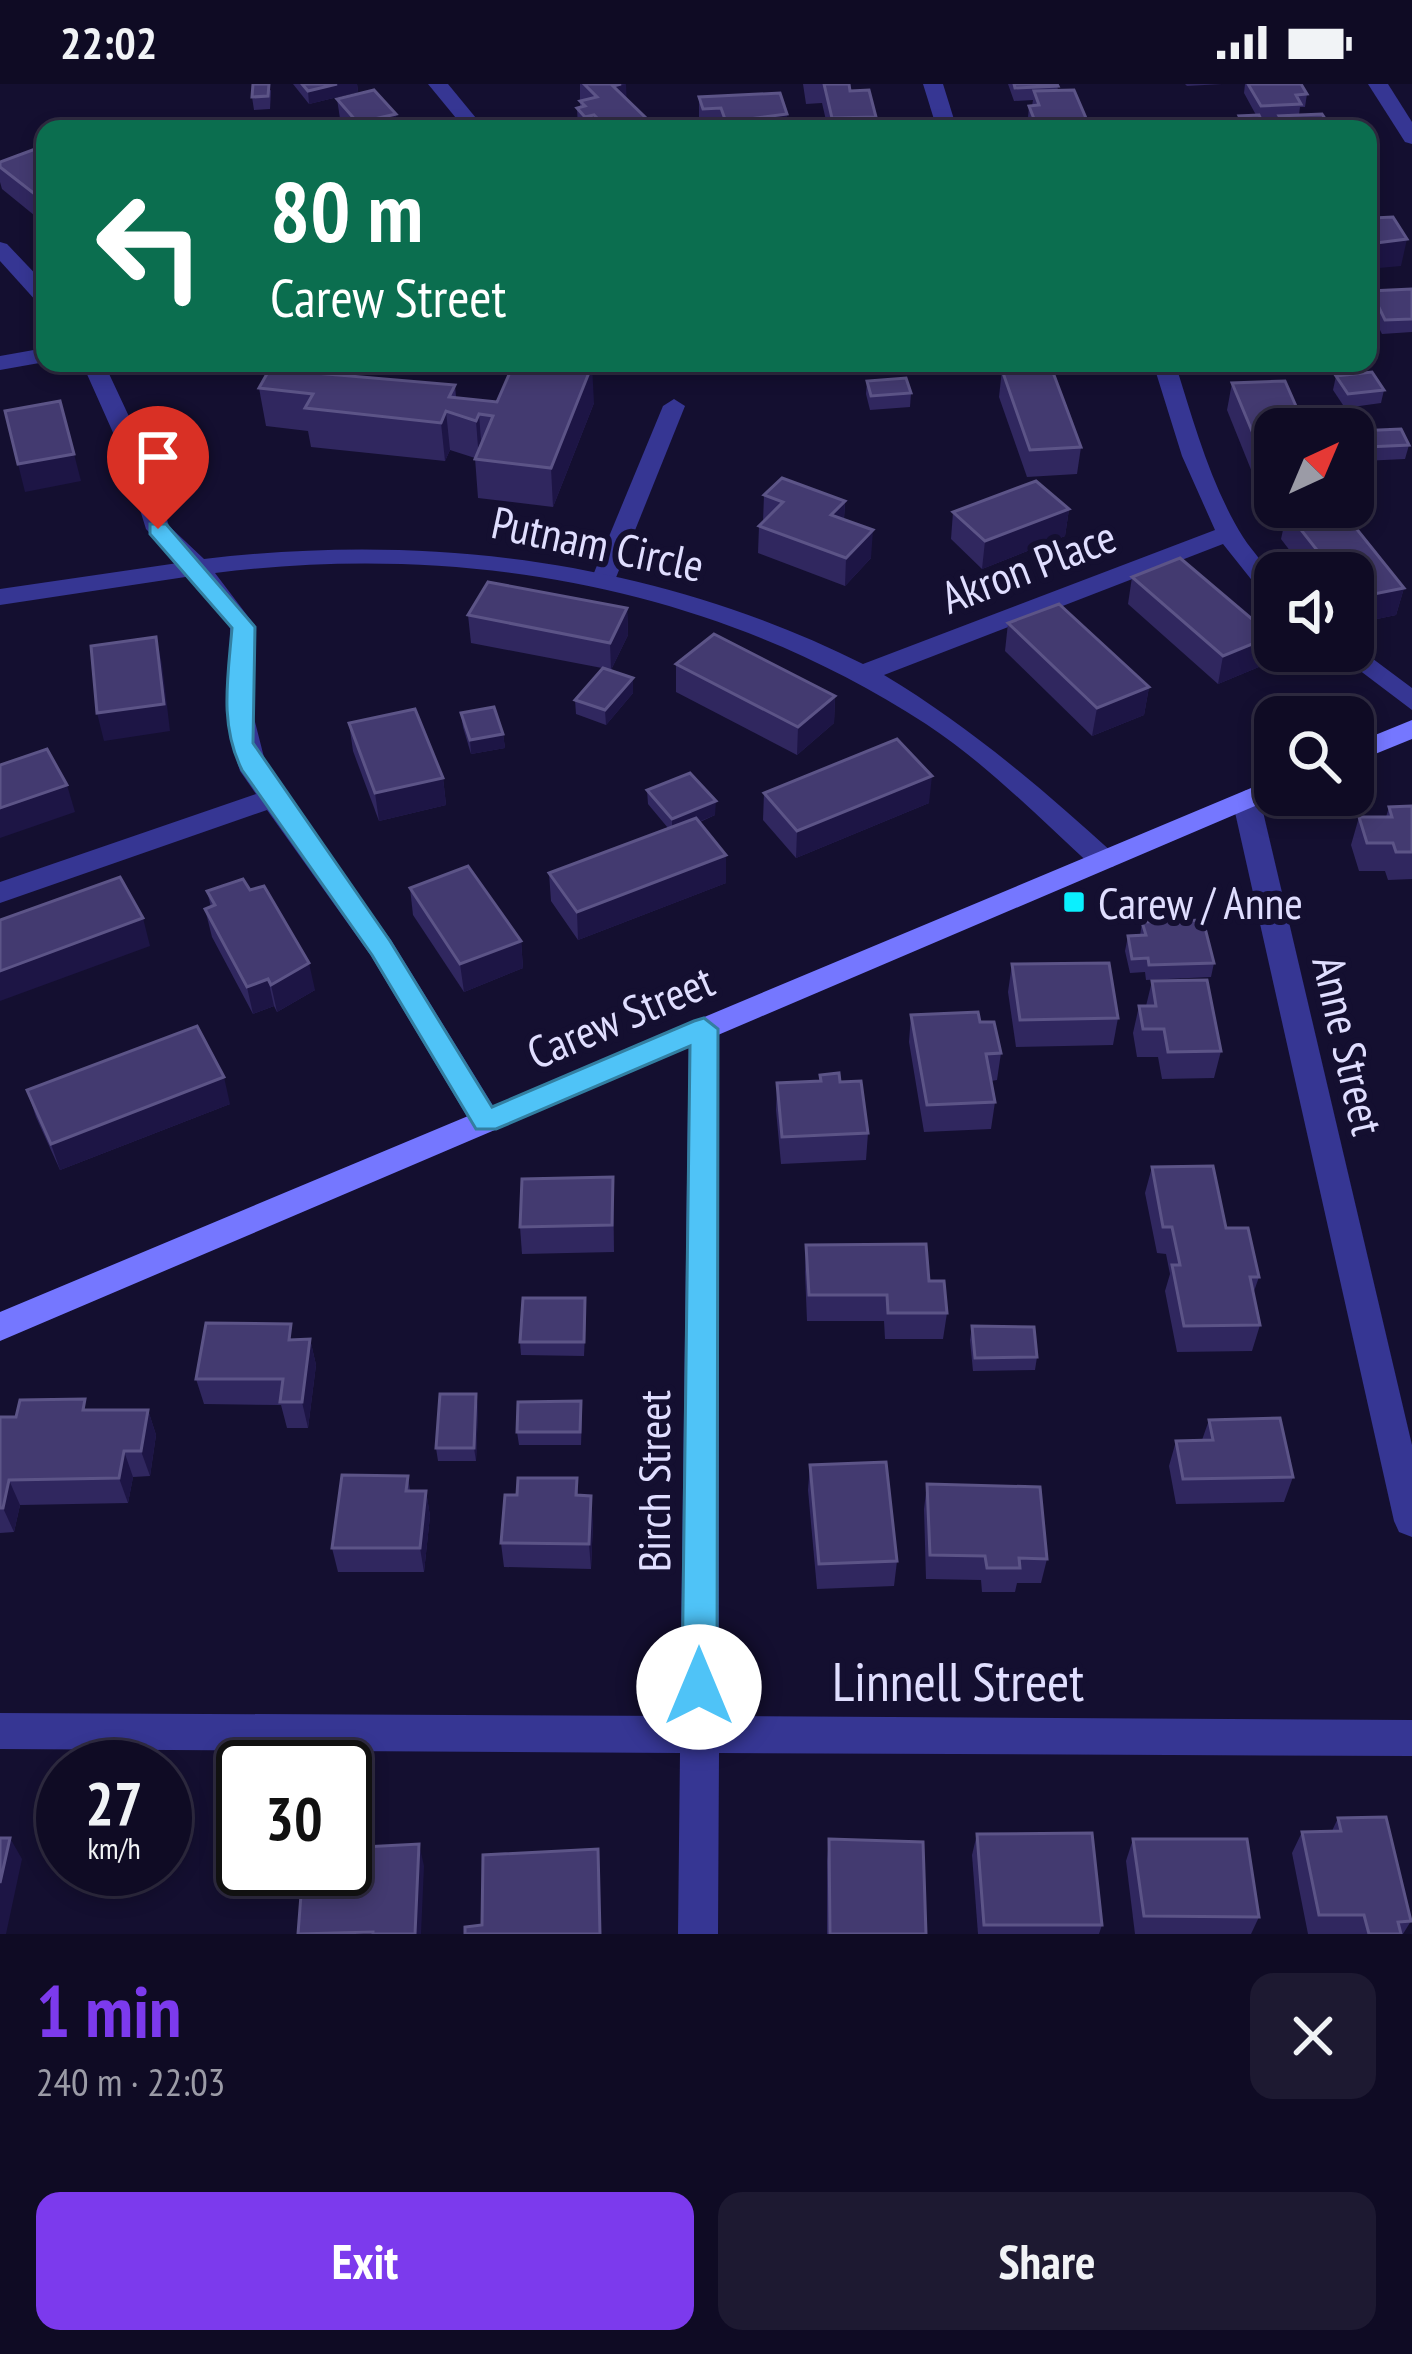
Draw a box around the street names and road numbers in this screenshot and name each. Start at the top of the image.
street label: Putnam Circle [487,492,709,594]
street label: Akron Place [932,506,1124,626]
street label: Anne Street [1300,950,1398,1141]
street label: Carew Street [518,951,723,1081]
street label: Birch Street [624,1389,682,1572]
street label: Linnell Street [832,1646,1084,1716]

